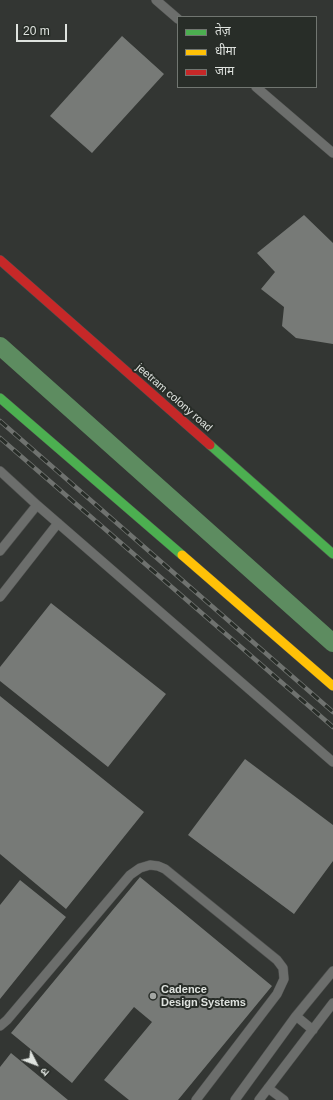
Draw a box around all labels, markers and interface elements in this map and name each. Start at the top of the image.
scale bar [18,16,69,42]
legend [177,16,317,88]
text: 20 m [23,24,50,38]
text: तेज़ [215,24,231,38]
text: धीमा [215,44,236,58]
text: जाम [215,64,234,78]
street label: jeetram colony road [133,361,215,435]
place label: Cadence Design Systems [161,983,246,1009]
marker: Cadence Design Systems [148,991,158,1001]
north arrow [16,1044,56,1084]
text: उ [38,1066,52,1078]

